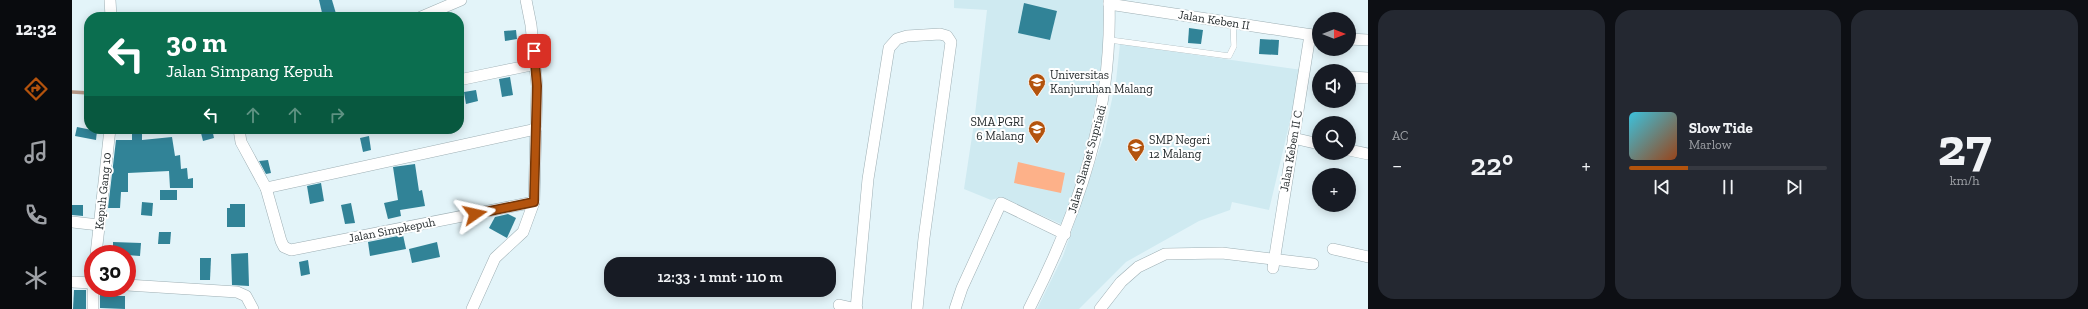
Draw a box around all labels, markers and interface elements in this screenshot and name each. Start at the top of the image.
street label: Jalan Keben II [1177,7,1251,33]
north arrow [1312,12,1356,56]
map controls [1312,12,1356,212]
text: 12:32 [16,18,56,40]
text: 30 m [166,26,227,59]
icon: left [100,28,152,80]
pin [517,34,551,68]
icon: arrive [523,40,545,62]
text: Jalan Simpang Kepuh [166,60,333,82]
button: sound [1312,64,1356,108]
place label: Universitas Kanjuruhan Malang [1050,68,1153,97]
school or university icon: Universitas Kanjuruhan Malang [1027,72,1047,97]
icon: directions [22,75,50,103]
street label: Jalan Slamet Supriadi [1065,103,1109,215]
icon: left [200,104,222,126]
icon: ahead [242,104,264,126]
icon: ahead [284,104,306,126]
icon: right [326,104,348,126]
street label: Jalan Keben II C [1277,109,1305,193]
place label: SMA PGRI 6 Malang [970,115,1024,143]
button: search [1312,116,1356,160]
text: 27 [1938,116,1992,178]
school or university icon: SMA PGRI 6 Malang [1027,119,1047,144]
text: Slow Tide [1689,119,1753,137]
text: AC [1392,128,1409,143]
place label: SMP Negeri 12 Malang [1149,133,1211,161]
school or university icon: SMP Negeri 12 Malang [1126,137,1146,162]
text: Marlow [1689,137,1732,152]
icon: music [22,138,50,166]
text: 22° [1470,147,1513,183]
street label: Kepuh Gang 10 [92,152,114,230]
text: − [1392,152,1402,179]
text: + [1581,152,1591,179]
button: + [1312,168,1356,212]
text: km/h [1950,173,1980,188]
icon: previous [1651,176,1673,198]
icon: pause [1717,176,1739,198]
icon: next [1783,176,1805,198]
position arrow [454,193,496,235]
icon: phone [22,201,50,229]
street label: Jalan Simpkepuh [347,215,437,245]
speed limit sign: 30 [84,245,136,297]
icon: climate [22,264,50,292]
text: 12:33 · 1 mnt · 110 m [657,268,783,286]

